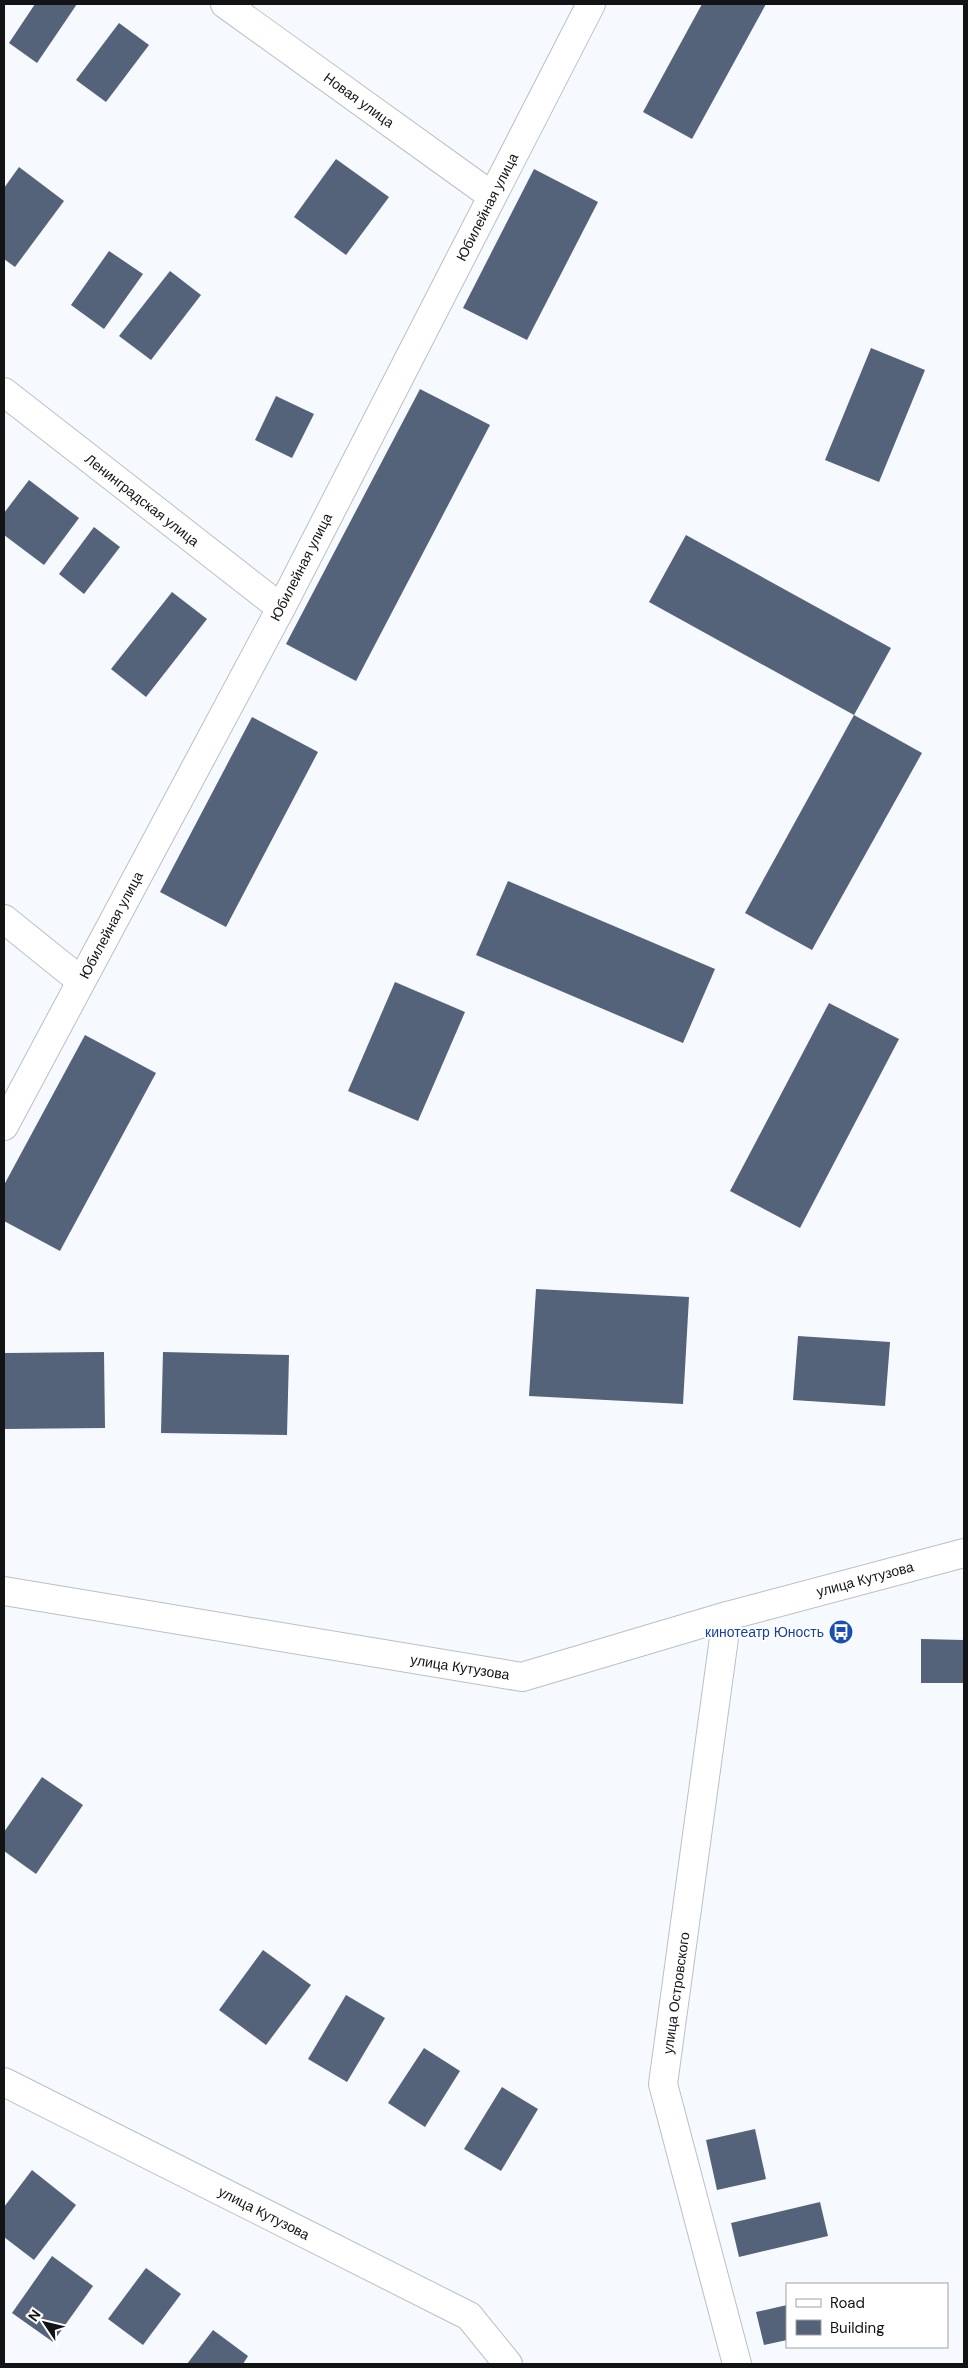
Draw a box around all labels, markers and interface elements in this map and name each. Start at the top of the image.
street label: Новая улица [320,68,398,132]
street label: Юбилейная улица [452,150,522,264]
street label: Ленинградская улица [81,450,203,550]
street label: Юбилейная улица [266,510,336,624]
street label: Юбилейная улица [75,868,147,982]
street label: улица Кутузова [814,1557,916,1601]
bus stop icon: кинотеатр Юность [828,1619,854,1645]
place label: кинотеатр Юность [705,1623,824,1641]
street label: улица Кутузова [409,1650,511,1684]
street label: улица Островского [659,1931,694,2055]
street label: улица Кутузова [215,2182,313,2244]
legend [786,2283,948,2348]
text: Road [830,2293,865,2313]
north arrow [20,2298,70,2348]
text: N [24,2306,45,2325]
text: Building [830,2318,885,2338]

